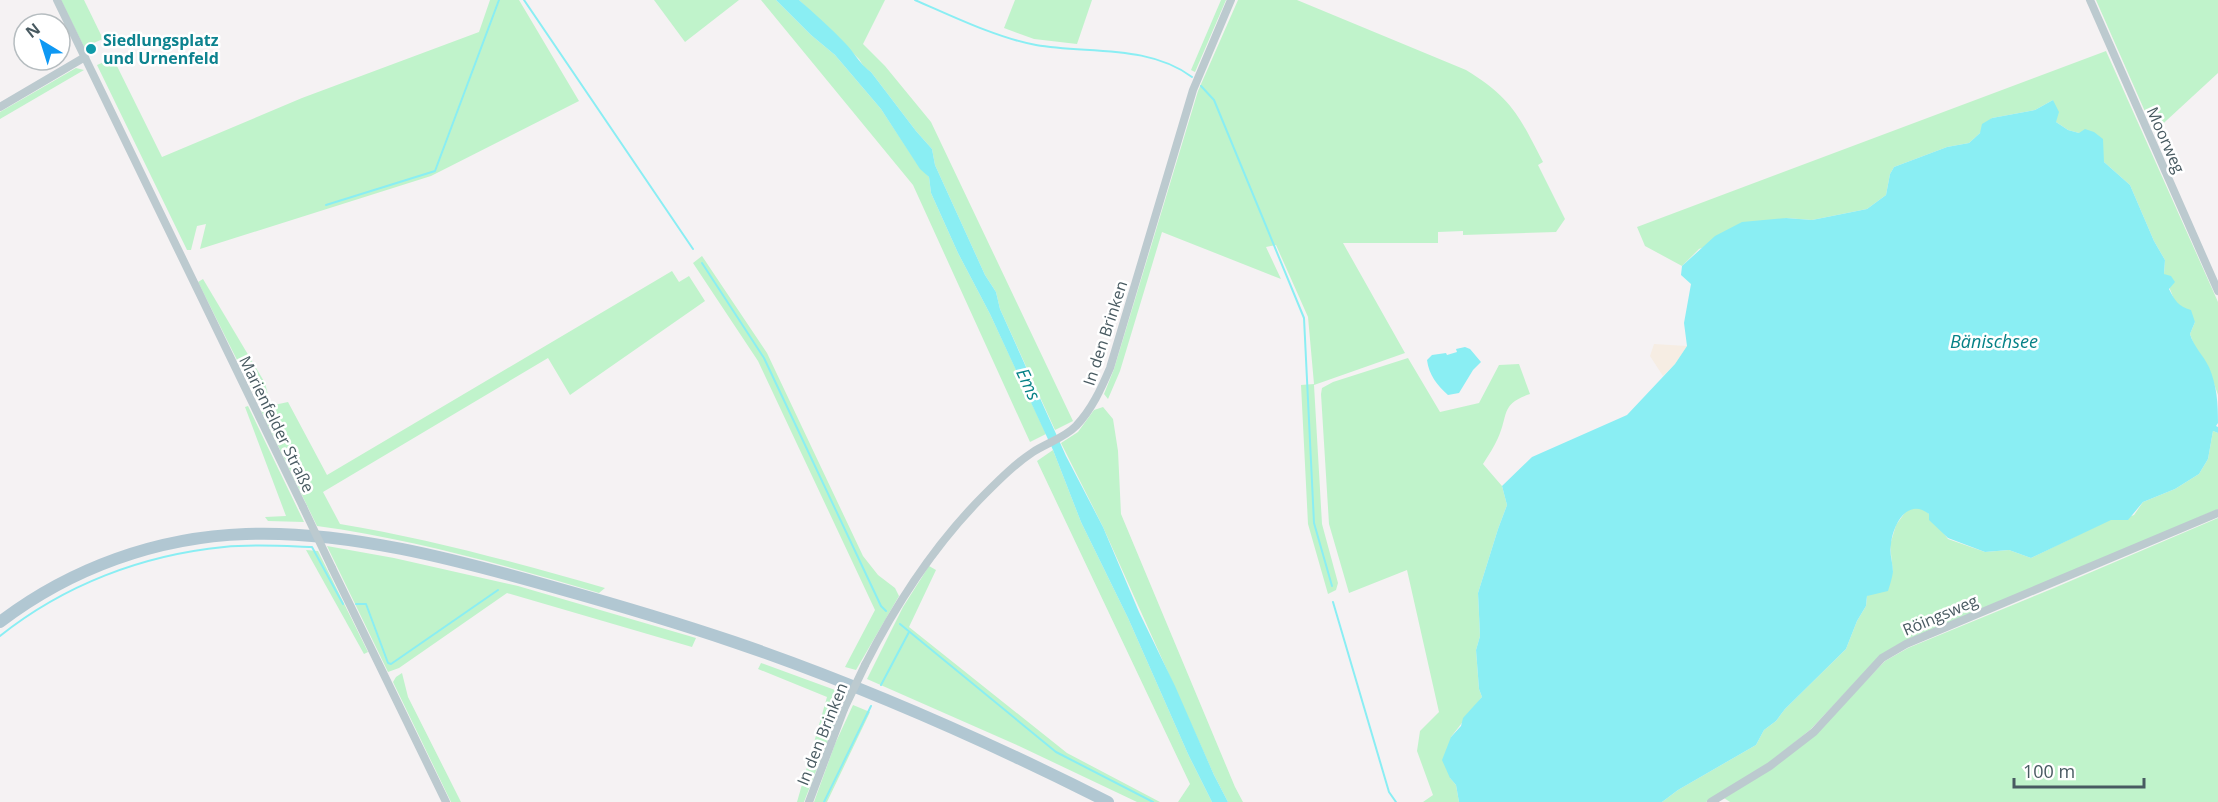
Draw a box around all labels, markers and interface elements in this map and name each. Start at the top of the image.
north arrow [12,12,72,72]
text: N [21,18,45,43]
place label: Siedlungsplatz und Urnenfeld [103,29,219,69]
marker: Siedlungsplatz und Urnenfeld [84,42,98,56]
street label: Moorweg [2142,103,2190,177]
street label: In den Brinken [1078,278,1132,388]
water label: Bänischsee [1950,329,2038,353]
street label: Marienfelder Straße [234,352,320,496]
water label: Ems [1011,364,1047,404]
street label: Röingsweg [1899,589,1981,641]
street label: In den Brinken [791,679,853,789]
scale bar [2014,751,2144,789]
text: 100 m [2023,759,2075,783]

